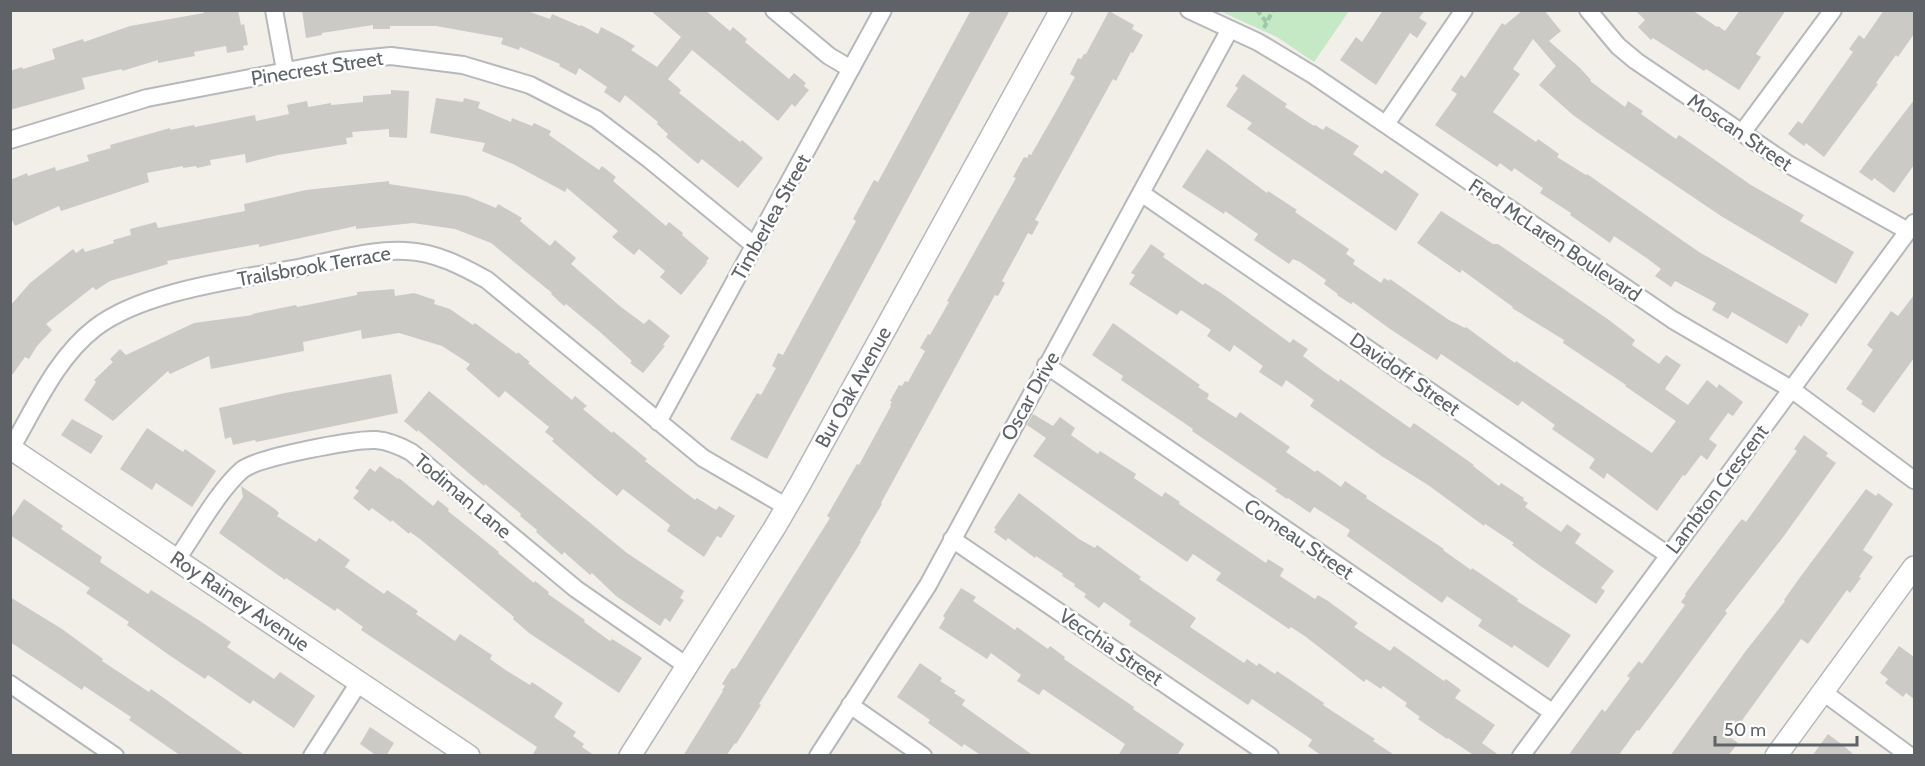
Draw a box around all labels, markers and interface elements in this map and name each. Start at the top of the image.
street label: Pinecrest Street [249,46,385,90]
street label: Moscan Street [1683,88,1797,176]
street label: Timberlea Street [726,150,816,284]
street label: Fred McLaren Boulevard [1464,173,1646,307]
street label: Trailsbrook Terrace [236,241,392,291]
street label: Bur Oak Avenue [810,322,896,452]
street label: Davidoff Street [1345,327,1465,421]
street label: Oscar Drive [996,347,1064,445]
street label: Lambton Crescent [1661,420,1773,558]
street label: Todiman Lane [410,448,516,544]
street label: Comeau Street [1240,494,1358,585]
street label: Roy Rainey Avenue [166,546,314,656]
street label: Vecchia Street [1055,604,1168,691]
scale bar [1715,709,1858,747]
text: 50 m [1724,719,1766,741]

